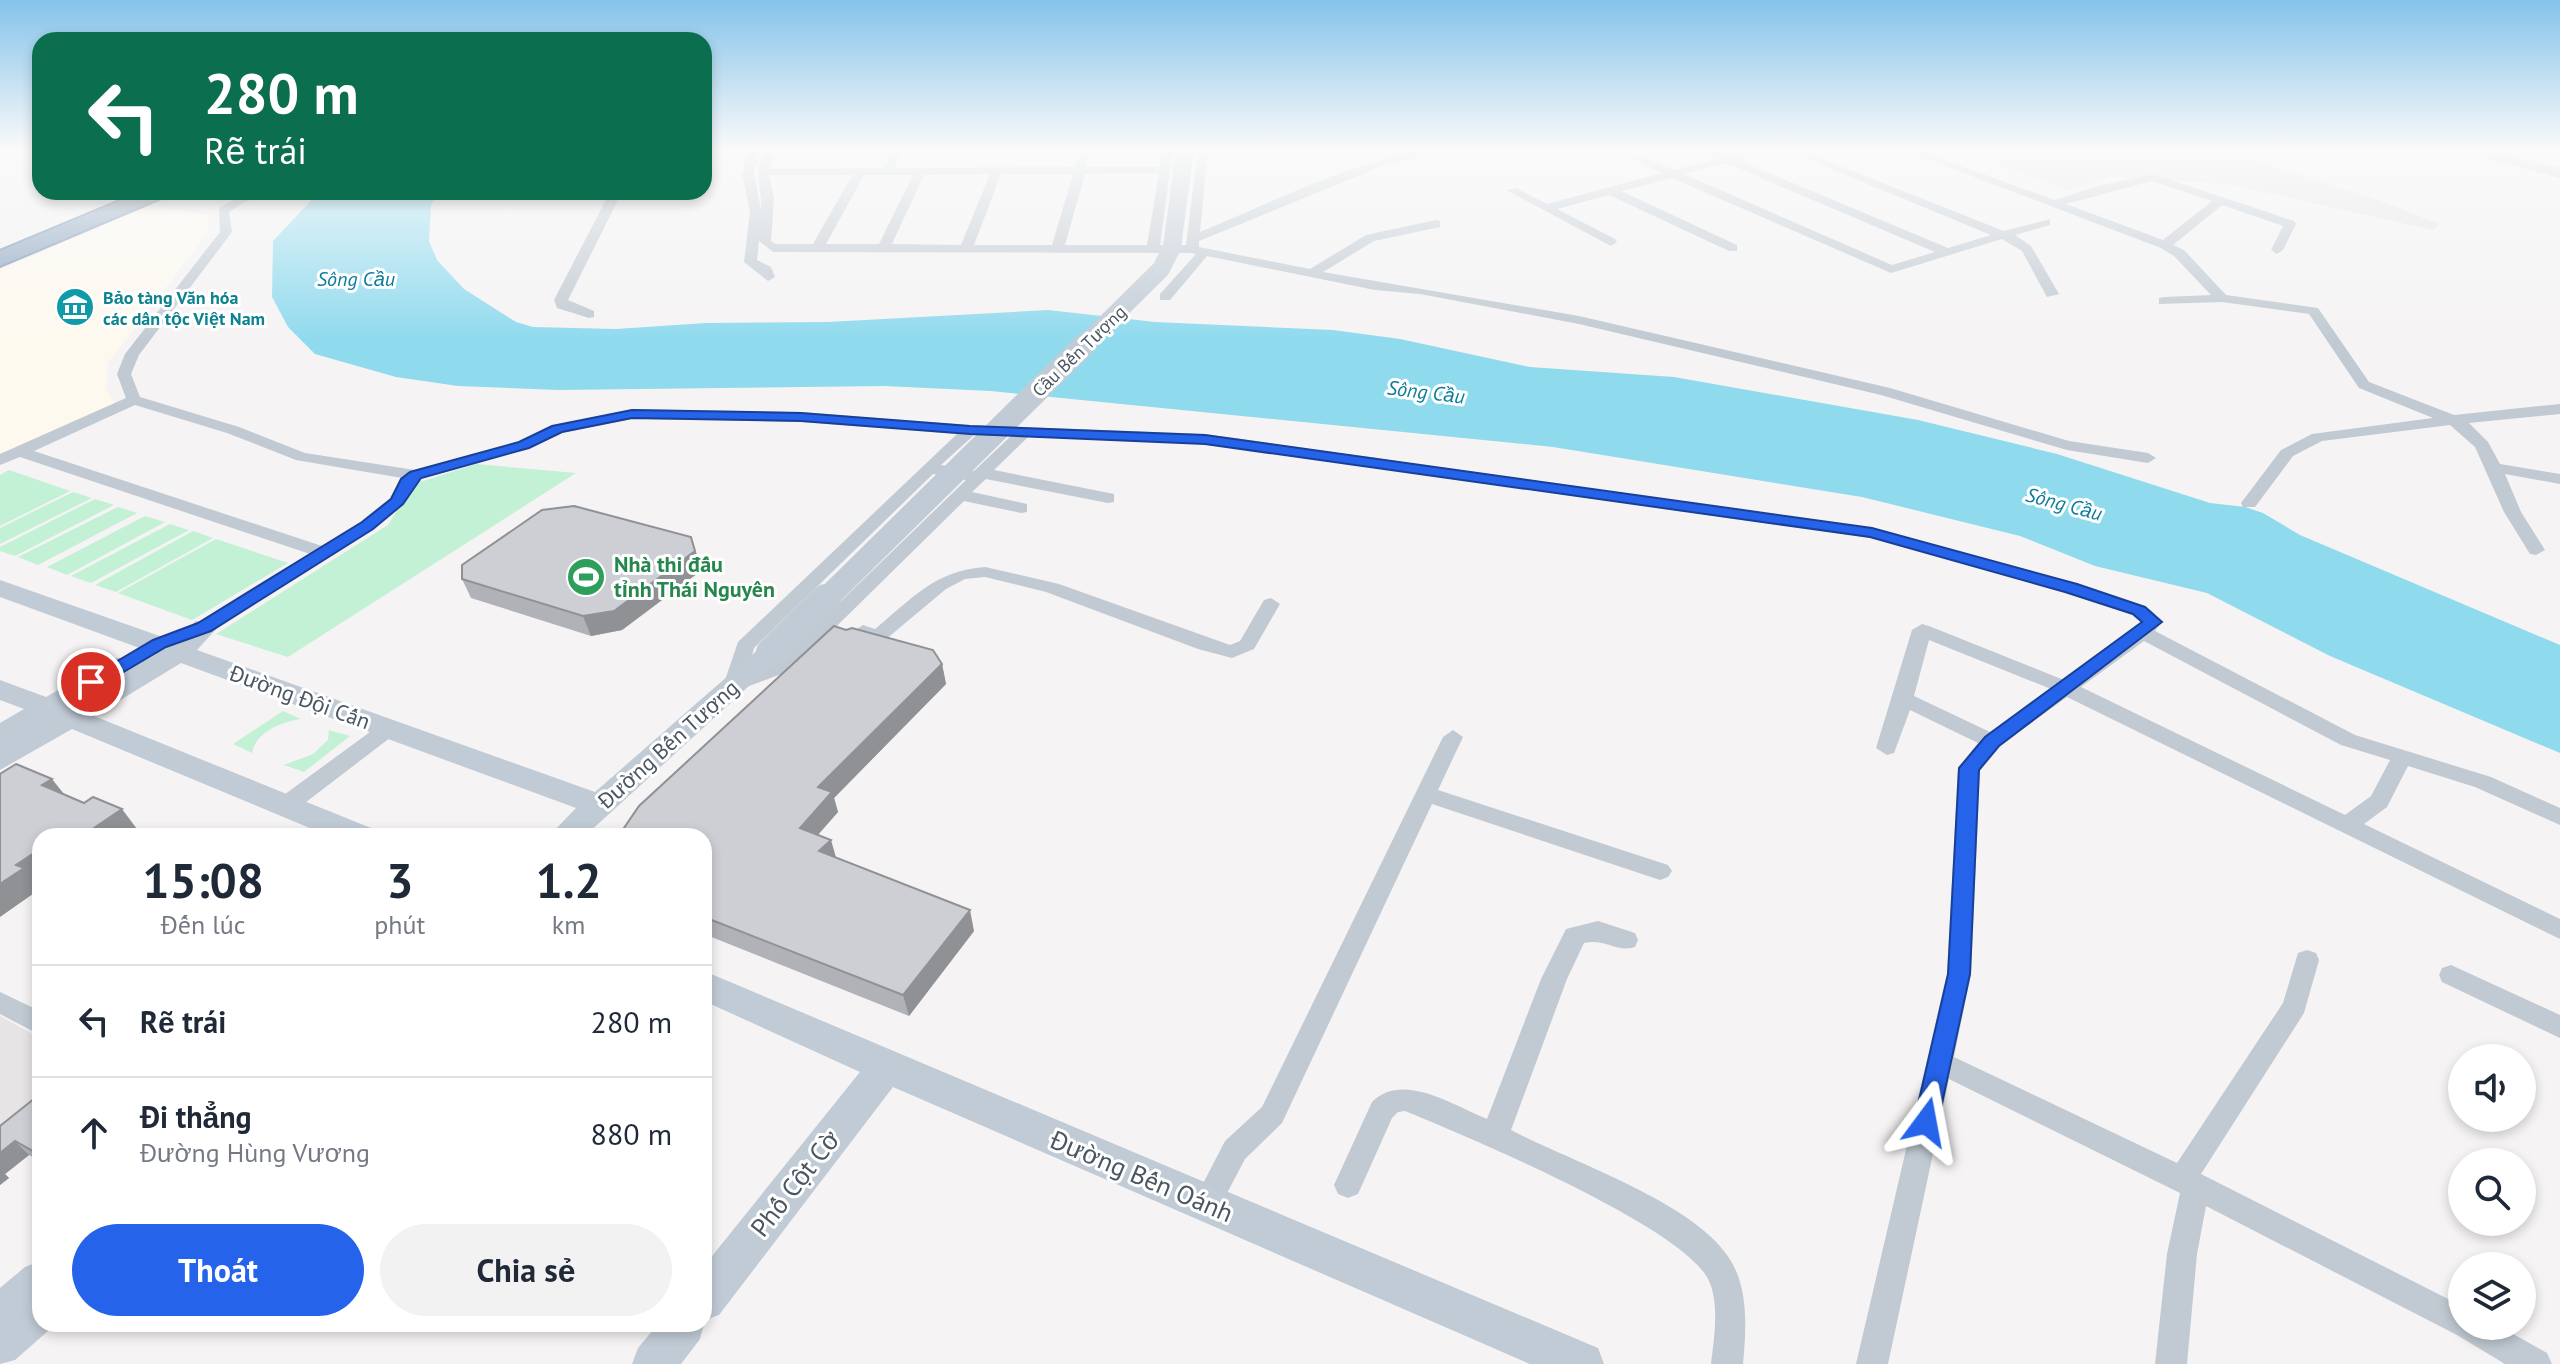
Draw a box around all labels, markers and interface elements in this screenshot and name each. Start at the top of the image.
text: 280 m [204,57,359,129]
icon: left [72,64,176,168]
text: Rẽ trái [204,127,307,174]
water label: Sông Cầu [317,266,395,292]
museum icon: Bảo tàng Văn hóa các dân tộc Việt Nam [54,286,96,328]
place label: Bảo tàng Văn hóa các dân tộc Việt Nam [103,286,265,330]
street label: Cầu Bến Tượng [1027,300,1131,402]
water label: Sông Cầu [1386,374,1466,410]
water label: Sông Cầu [2023,481,2105,527]
place label: Nhà thi đấu tỉnh Thái Nguyên [614,550,775,603]
sports icon: Nhà thi đấu tỉnh Thái Nguyên [565,556,607,598]
pin [57,648,125,716]
street label: Đường Đội Cấn [225,658,374,735]
icon: arrive [69,660,113,704]
street label: Đường Bến Tượng [591,673,744,815]
text: 15:08 [142,849,264,911]
text: 3 [386,849,413,911]
text: 1.2 [536,849,602,911]
text: Đến lúc [161,908,246,941]
text: phút [374,908,425,941]
text: km [552,908,585,941]
icon: left [72,999,116,1043]
text: Rẽ trái [140,1002,226,1041]
text: 280 m [591,1002,672,1041]
map controls [2448,1044,2536,1340]
button: sound [2448,1044,2536,1132]
position arrow [1884,1080,1968,1164]
text: Đi thẳng [140,1097,252,1136]
icon: ahead [72,1111,116,1155]
text: 880 m [591,1114,672,1153]
street label: Đường Bến Oánh [1045,1122,1238,1229]
street label: Phố Cột Cờ [743,1123,847,1243]
text: Đường Hùng Vương [140,1136,370,1169]
button: search [2448,1148,2536,1236]
button: Thoát [72,1224,364,1316]
button: Chia sẻ [380,1224,672,1316]
button: layers [2448,1252,2536,1340]

